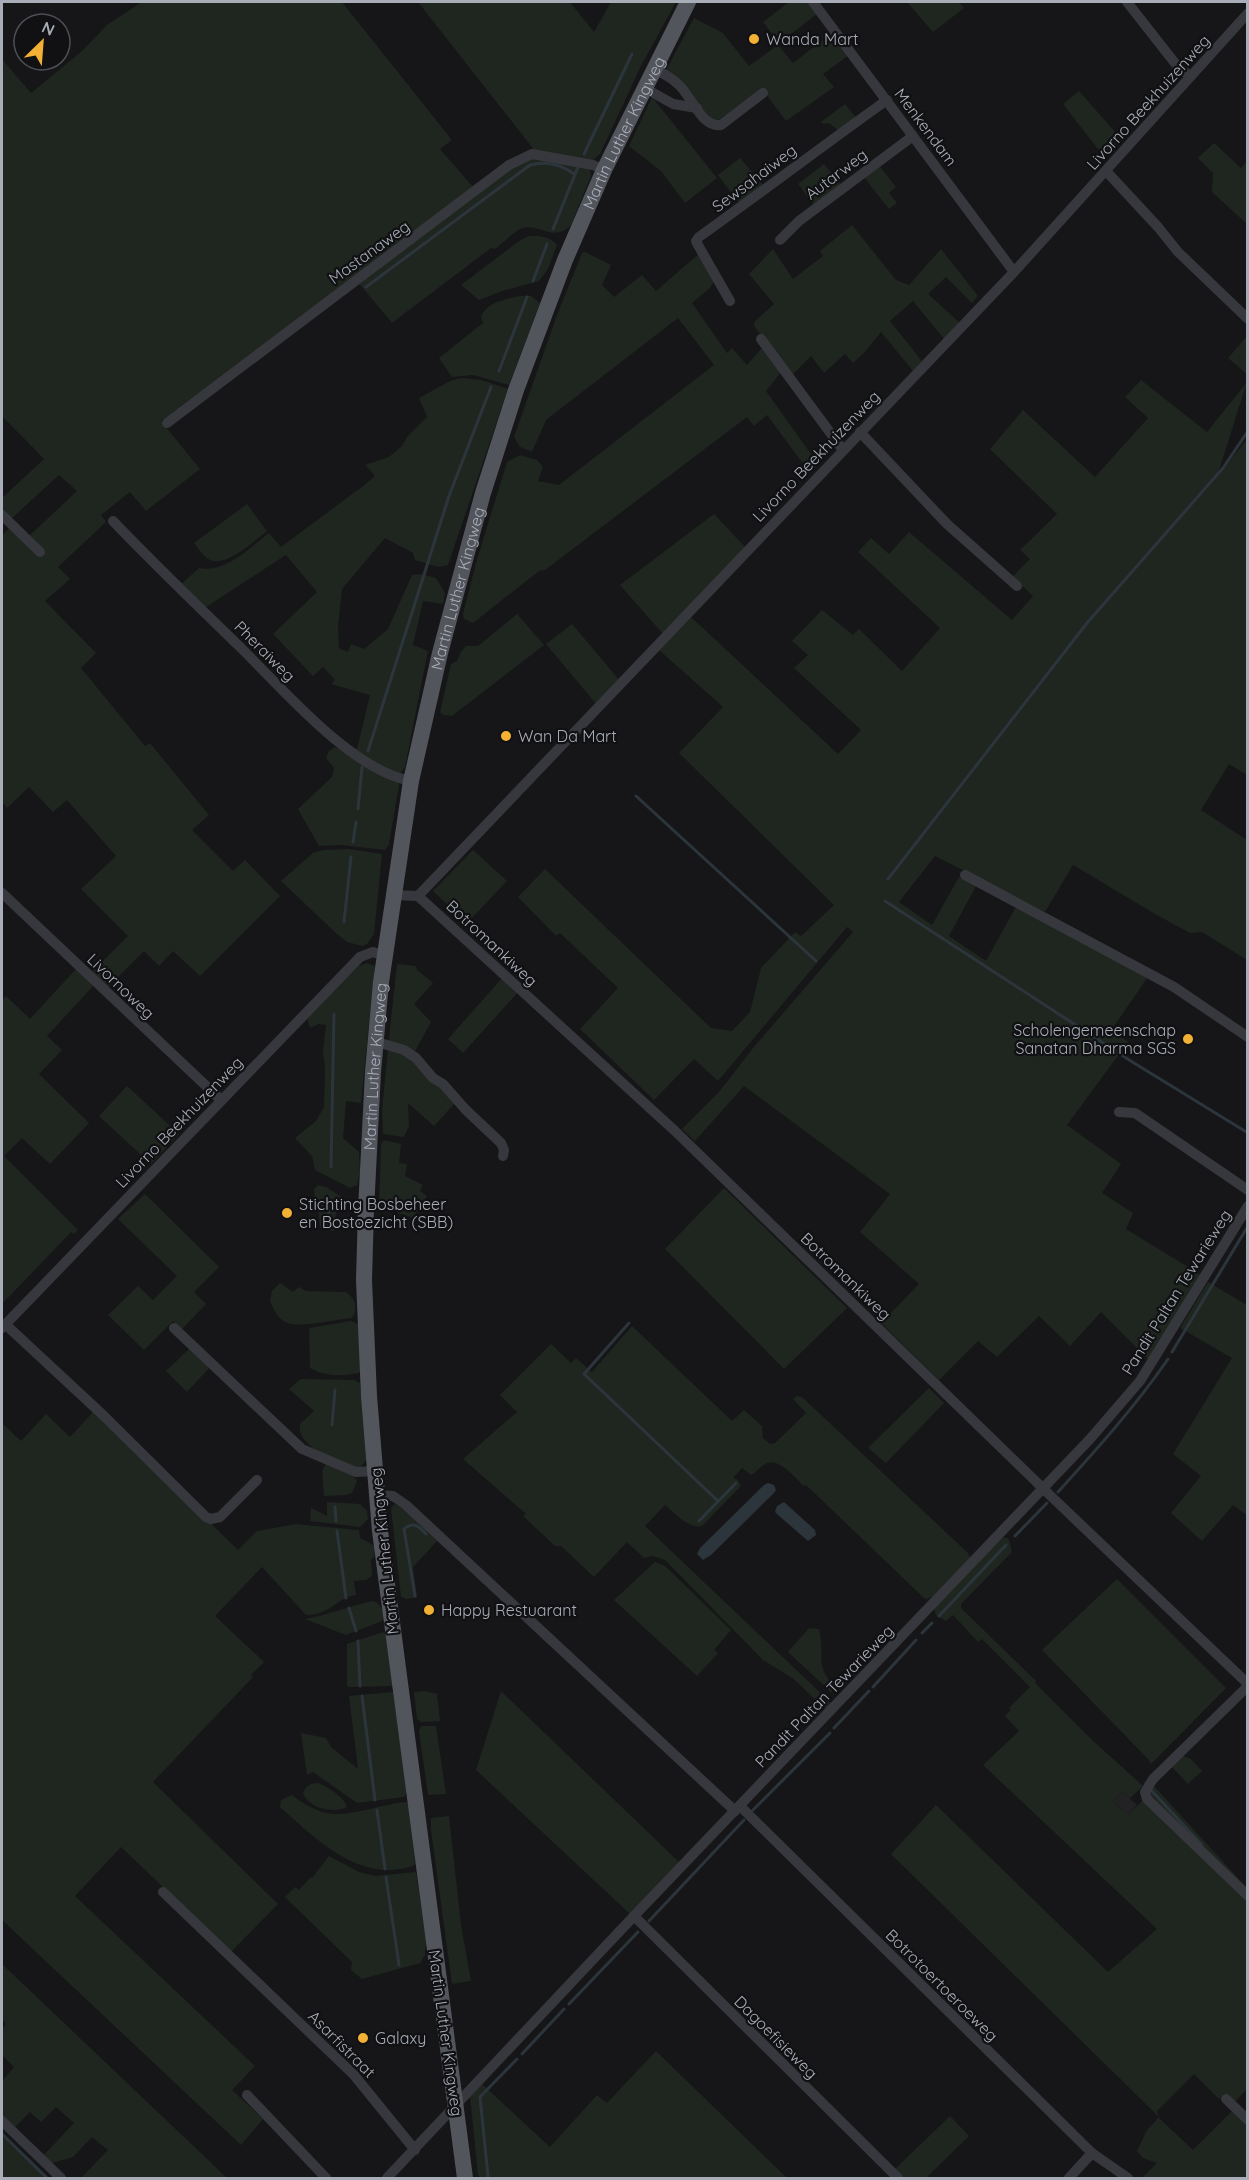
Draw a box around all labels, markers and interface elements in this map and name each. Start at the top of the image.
north arrow [12,12,72,72]
text: N [39,17,58,40]
place label: Wanda Mart [766,29,859,49]
street label: Livorno Beekhuizenweg [1082,30,1214,174]
marker: Wanda Mart [747,32,761,46]
street label: Martin Luther Kingweg [578,53,669,212]
street label: Menkendam [890,84,962,170]
street label: Sewsahaiweg [708,140,800,216]
street label: Autarweg [801,144,871,204]
street label: Mastanaweg [325,216,413,288]
street label: Livorno Beekhuizenweg [748,386,884,526]
street label: Martin Luther Kingweg [426,505,489,672]
street label: Pheraiweg [230,616,300,686]
place label: Wan Da Mart [518,726,617,746]
marker: Wan Da Mart [499,729,513,743]
street label: Botromankiweg [442,896,542,990]
street label: Livornoweg [83,949,159,1023]
street label: Martin Luther Kingweg [359,982,391,1151]
place label: Scholengemeenschap Sanatan Dharma SGS [1013,1020,1176,1058]
marker: Scholengemeenschap Sanatan Dharma SGS [1181,1032,1195,1046]
street label: Livorno Beekhuizenweg [111,1052,247,1192]
place label: Stichting Bosbeheer en Bostoezicht (SBB) [299,1194,453,1232]
marker: Stichting Bosbeheer en Bostoezicht (SBB) [280,1206,294,1220]
street label: Pandit Paltan Tewarieweg [1117,1206,1235,1378]
street label: Botromankiweg [797,1228,895,1324]
street label: Martin Luther Kingweg [365,1467,403,1635]
place label: Happy Restuarant [441,1600,577,1620]
marker: Happy Restuarant [422,1603,436,1617]
street label: Pandit Paltan Tewarieweg [750,1620,898,1772]
street label: Botrotoertoeroeweg [882,1925,1002,2045]
street label: Martin Luther Kingweg [424,1949,468,2117]
street label: Dagoefisieweg [730,1991,822,2083]
street label: Asarfistraat [304,2006,380,2082]
place label: Galaxy [375,2028,426,2048]
marker: Galaxy [356,2031,370,2045]

